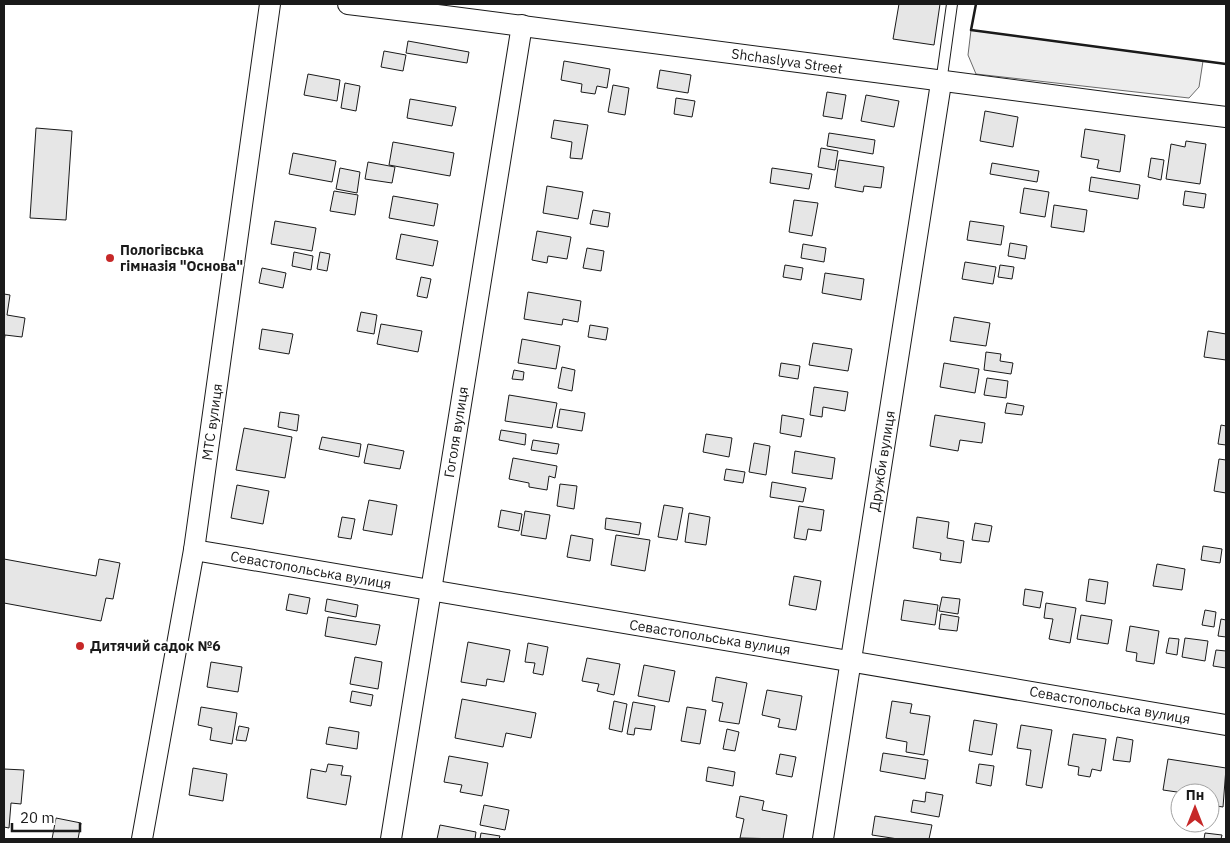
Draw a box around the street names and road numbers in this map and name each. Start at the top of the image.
street label: Shchaslyva Street [730,44,844,78]
street label: МТС вулиця [198,382,226,462]
street label: Гоголя вулиця [440,385,472,479]
street label: Дружби вулиця [865,409,899,513]
street label: Севастопольська вулиця [229,547,393,593]
street label: Севастопольська вулиця [628,615,792,659]
street label: Севастопольська вулиця [1028,682,1192,728]

